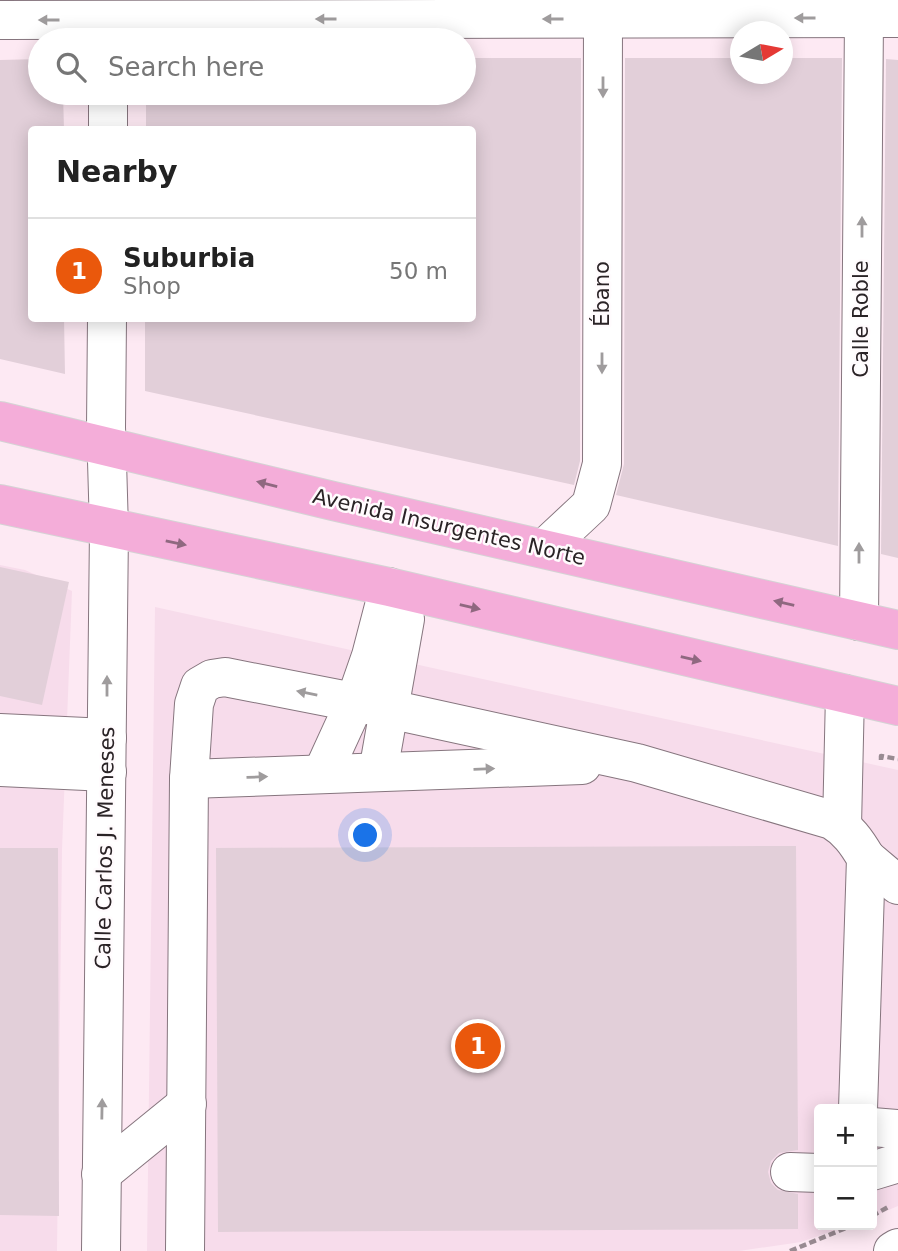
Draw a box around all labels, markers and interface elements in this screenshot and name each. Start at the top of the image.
one-way arrow [794,12,816,24]
one-way arrow [315,13,337,25]
one-way arrow [542,13,564,24]
one-way arrow [38,14,60,26]
north arrow [730,21,793,84]
search box [28,28,476,105]
icon: search [52,48,90,86]
text: Search here [108,52,264,82]
one-way arrow [597,76,609,98]
text: Nearby [56,154,178,189]
one-way arrow [856,216,868,238]
text: Suburbia [123,243,255,273]
text: 1 [71,258,87,284]
text: 50 m [389,258,448,284]
street label: Calle Roble [849,260,873,378]
street label: Ébano [589,261,614,327]
text: Shop [123,273,181,299]
one-way arrow [596,352,608,374]
one-way arrow [256,479,278,490]
street label: Avenida Insurgentes Norte [310,484,588,570]
one-way arrow [165,537,187,548]
one-way arrow [854,541,865,563]
one-way arrow [773,598,795,609]
one-way arrow [459,602,481,613]
one-way arrow [680,653,702,664]
one-way arrow [102,675,113,697]
one-way arrow [296,687,318,698]
street label: Calle Carlos J. Meneses [91,726,119,970]
one-way arrow [474,763,496,774]
one-way arrow [246,771,268,782]
your location [348,818,382,852]
pin: 1 [455,1020,501,1072]
one-way arrow [96,1098,108,1120]
map controls [814,1104,877,1230]
button: + [814,1104,877,1167]
button: − [814,1167,877,1230]

